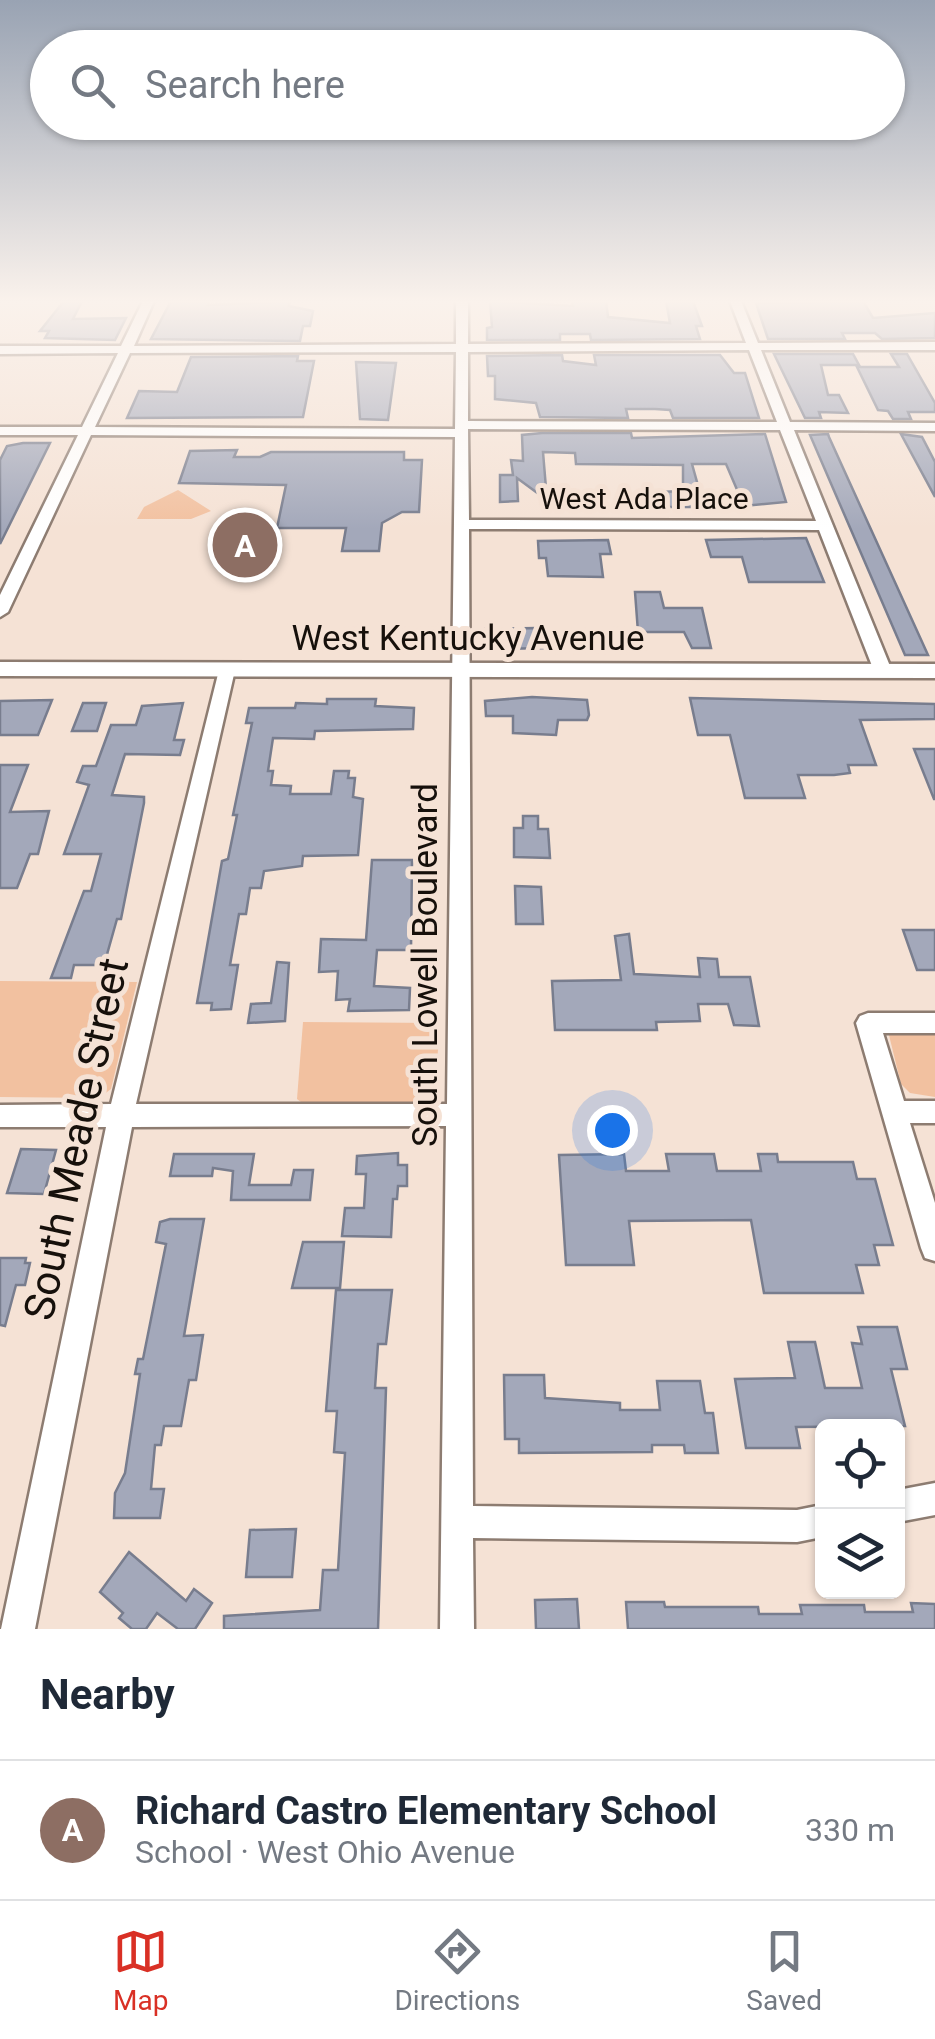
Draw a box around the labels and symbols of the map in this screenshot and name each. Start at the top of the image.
street label: West Ada Place [539,481,749,516]
pin: A [212,508,278,582]
street label: West Kentucky Avenue [291,618,645,659]
street label: South Lowell Boulevard [405,783,446,1147]
street label: South Meade Street [14,954,138,1324]
your location [587,1105,638,1156]

